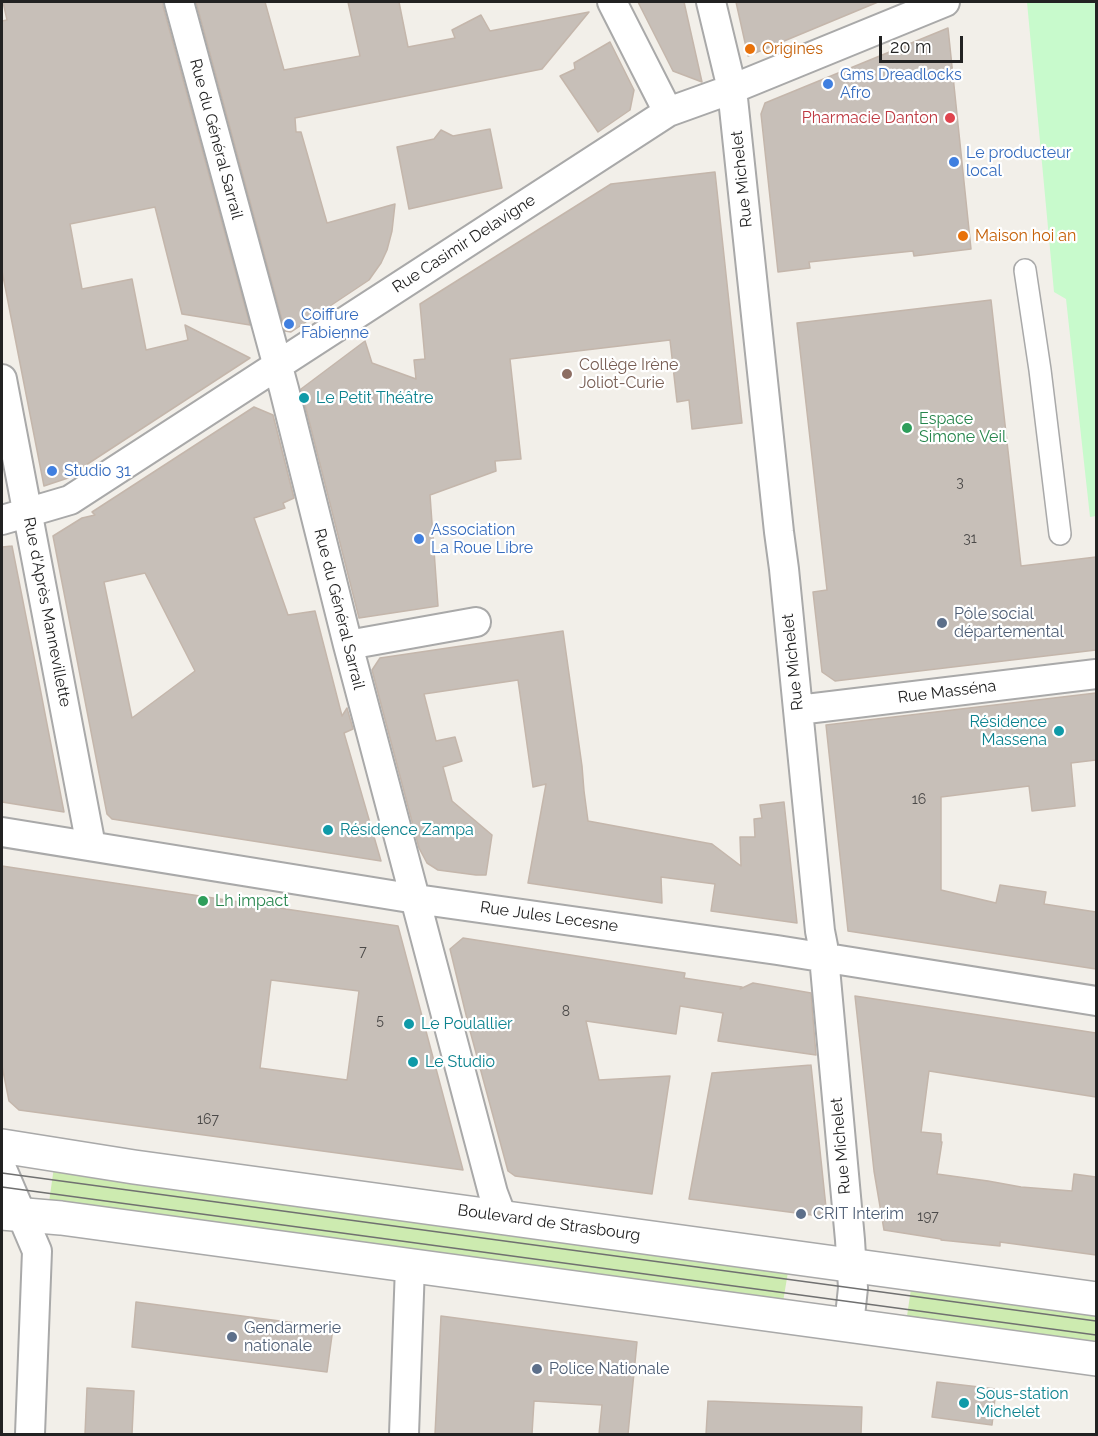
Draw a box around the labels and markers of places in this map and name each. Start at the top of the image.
place label: Origines [762,39,823,59]
marker: Origines [743,42,757,56]
place label: Gms Dreadlocks Afro [840,65,962,103]
marker: Gms Dreadlocks Afro [821,77,835,91]
place label: Pharmacie Danton [802,108,938,128]
marker: Pharmacie Danton [943,111,957,125]
place label: Le producteur local [966,143,1071,181]
marker: Le producteur local [947,155,961,169]
place label: Maison hoi an [975,226,1076,246]
marker: Maison hoi an [956,229,970,243]
place label: Coiffure Fabienne [301,305,369,343]
marker: Coiffure Fabienne [282,317,296,331]
place label: Collège Irène Joliot-Curie [579,355,678,393]
marker: Collège Irène Joliot-Curie [560,367,574,381]
place label: Le Petit Théâtre [316,388,433,408]
marker: Le Petit Théâtre [297,391,311,405]
place label: Espace Simone Veil [919,409,1006,447]
marker: Espace Simone Veil [900,421,914,435]
place label: Studio 31 [64,461,131,481]
marker: Studio 31 [45,464,59,478]
place label: Association La Roue Libre [431,520,533,558]
marker: Association La Roue Libre [412,532,426,546]
place label: Pôle social départemental [954,604,1064,642]
marker: Pôle social départemental [935,616,949,630]
place label: Résidence Massena [969,712,1047,750]
marker: Résidence Massena [1052,724,1066,738]
place label: Résidence Zampa [340,820,474,840]
marker: Résidence Zampa [321,823,335,837]
place label: Lh impact [215,891,289,911]
marker: Lh impact [196,894,210,908]
place label: Le Poulallier [421,1014,513,1034]
marker: Le Poulallier [402,1017,416,1031]
place label: Le Studio [425,1052,495,1072]
marker: Le Studio [406,1055,420,1069]
place label: CRIT Interim [813,1204,904,1224]
marker: CRIT Interim [794,1207,808,1221]
place label: Gendarmerie nationale [244,1318,341,1356]
marker: Gendarmerie nationale [225,1330,239,1344]
place label: Police Nationale [549,1359,669,1379]
marker: Police Nationale [530,1362,544,1376]
place label: Sous-station Michelet [976,1384,1069,1422]
marker: Sous-station Michelet [957,1396,971,1410]

